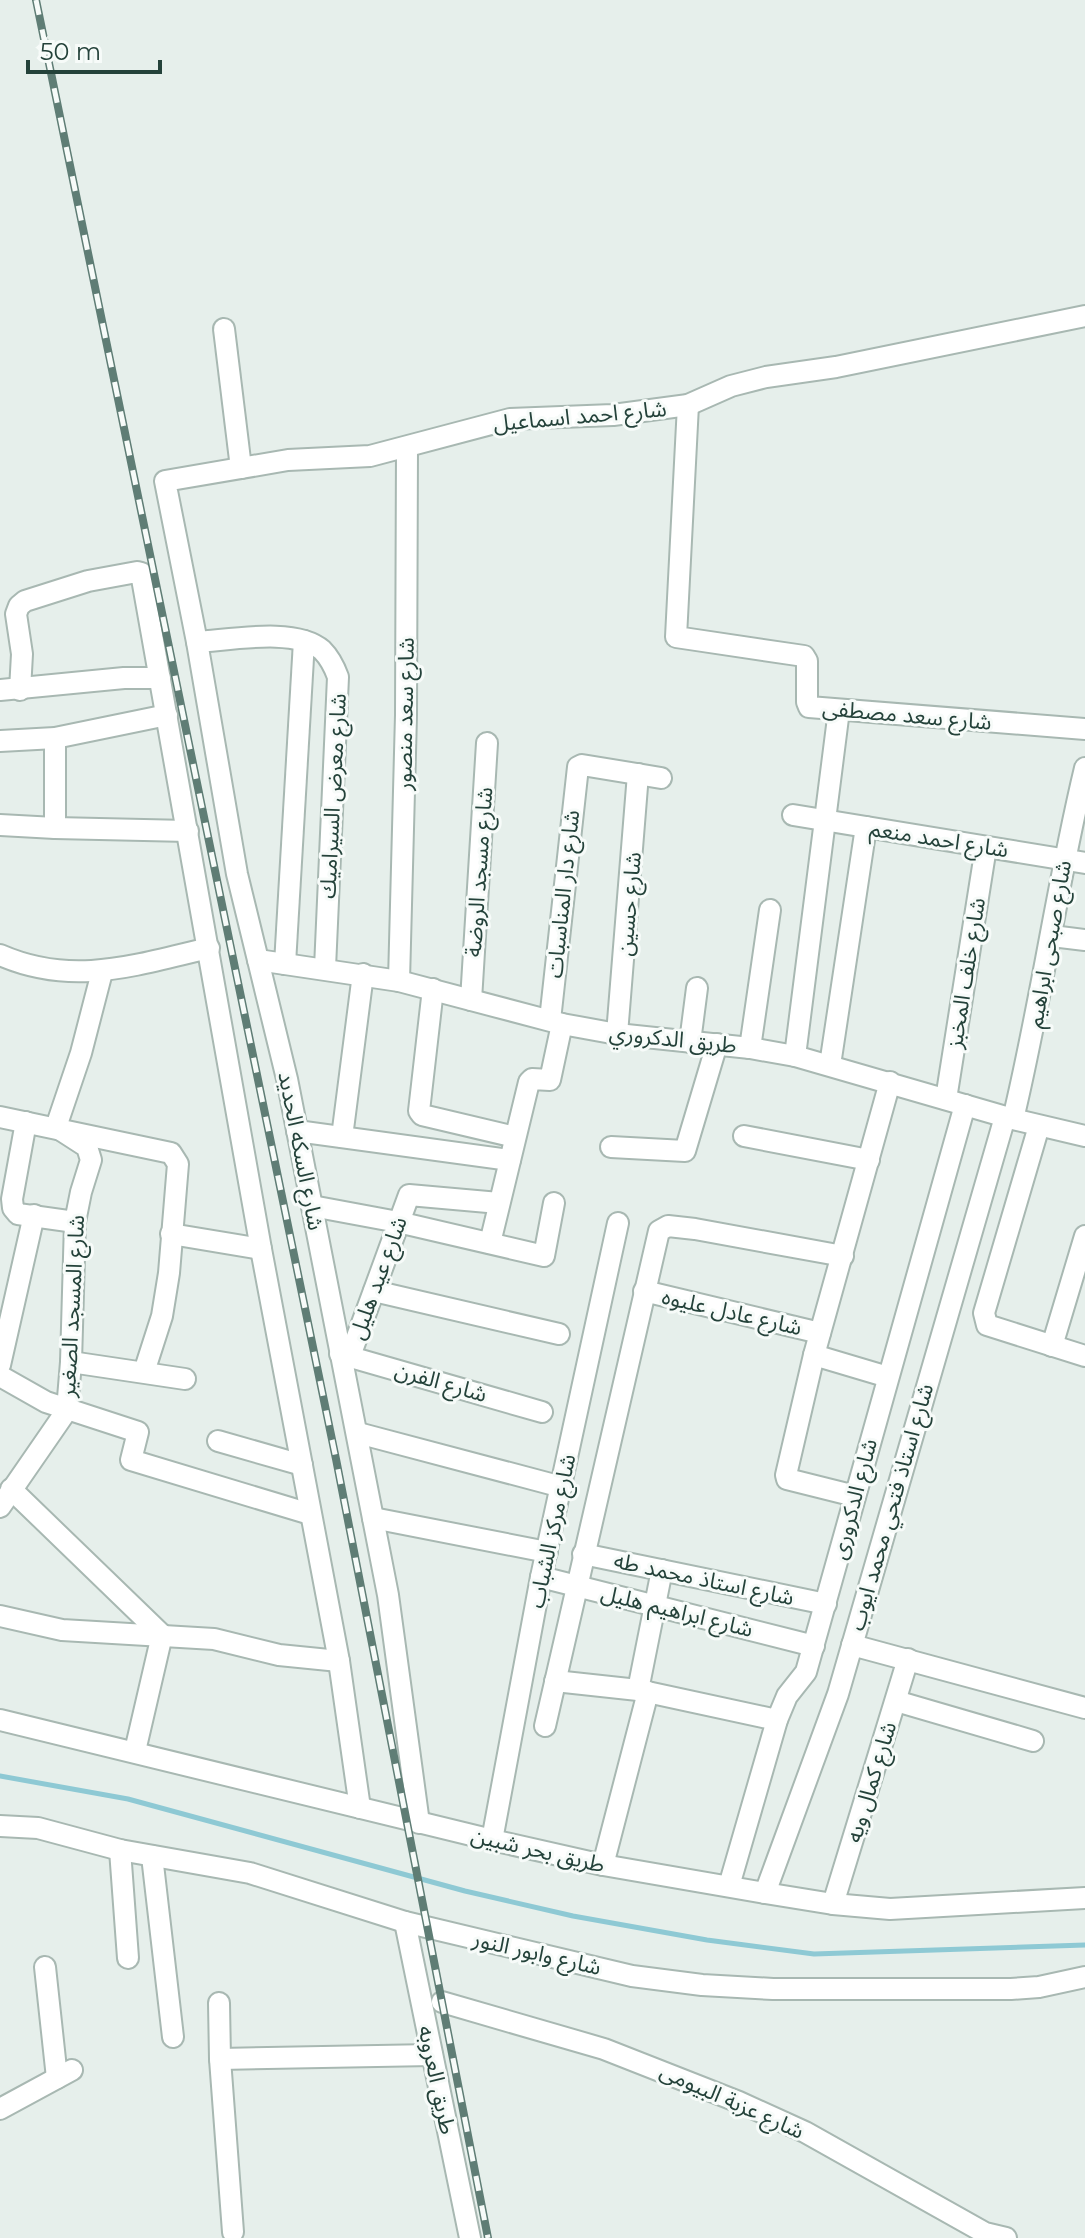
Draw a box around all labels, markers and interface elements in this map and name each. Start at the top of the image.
scale bar [28,24,160,74]
text: 50 m [40,37,101,66]
street label: شارع احمد اسماعيل [492,395,668,440]
street label: شارع سعد منصور [390,637,423,792]
street label: شارع معرض السيراميك [314,693,355,899]
street label: شارع سعد مصطفى [821,694,993,739]
street label: شارع مسجد الروضة [460,786,501,958]
street label: شارع دار المناسبات [541,809,588,980]
street label: شارع احمد منعم [867,815,1010,866]
street label: شارع حسين [611,851,650,958]
street label: شارع صبحى ابراهيم [1021,858,1080,1030]
street label: شارع خلف المخبز [941,896,994,1052]
street label: طريق الدكروري [608,1019,738,1062]
street label: شارع السكه الحديد [269,1069,330,1233]
street label: شارع عيد هليل [343,1213,416,1344]
street label: شارع المسجد الصغير [54,1214,93,1399]
street label: شارع عادل عليوه [659,1283,805,1344]
street label: شارع الفرن [391,1356,490,1411]
street label: شارع استاذ فتحي محمد ايوب [843,1380,942,1635]
street label: شارع الدكرورى [825,1436,886,1563]
street label: شارع مركز الشباب [522,1451,584,1611]
street label: شارع استاذ محمد طه [611,1547,796,1614]
street label: شارع ابراهيم هليل [597,1579,756,1646]
street label: شارع كمال ويه [840,1718,905,1847]
street label: طريق بحر شبين [468,1821,608,1879]
street label: شارع وابور النور [469,1925,604,1984]
street label: طريق العروبه [412,2023,462,2137]
street label: شارع عزبة البيومى [655,2057,808,2148]

